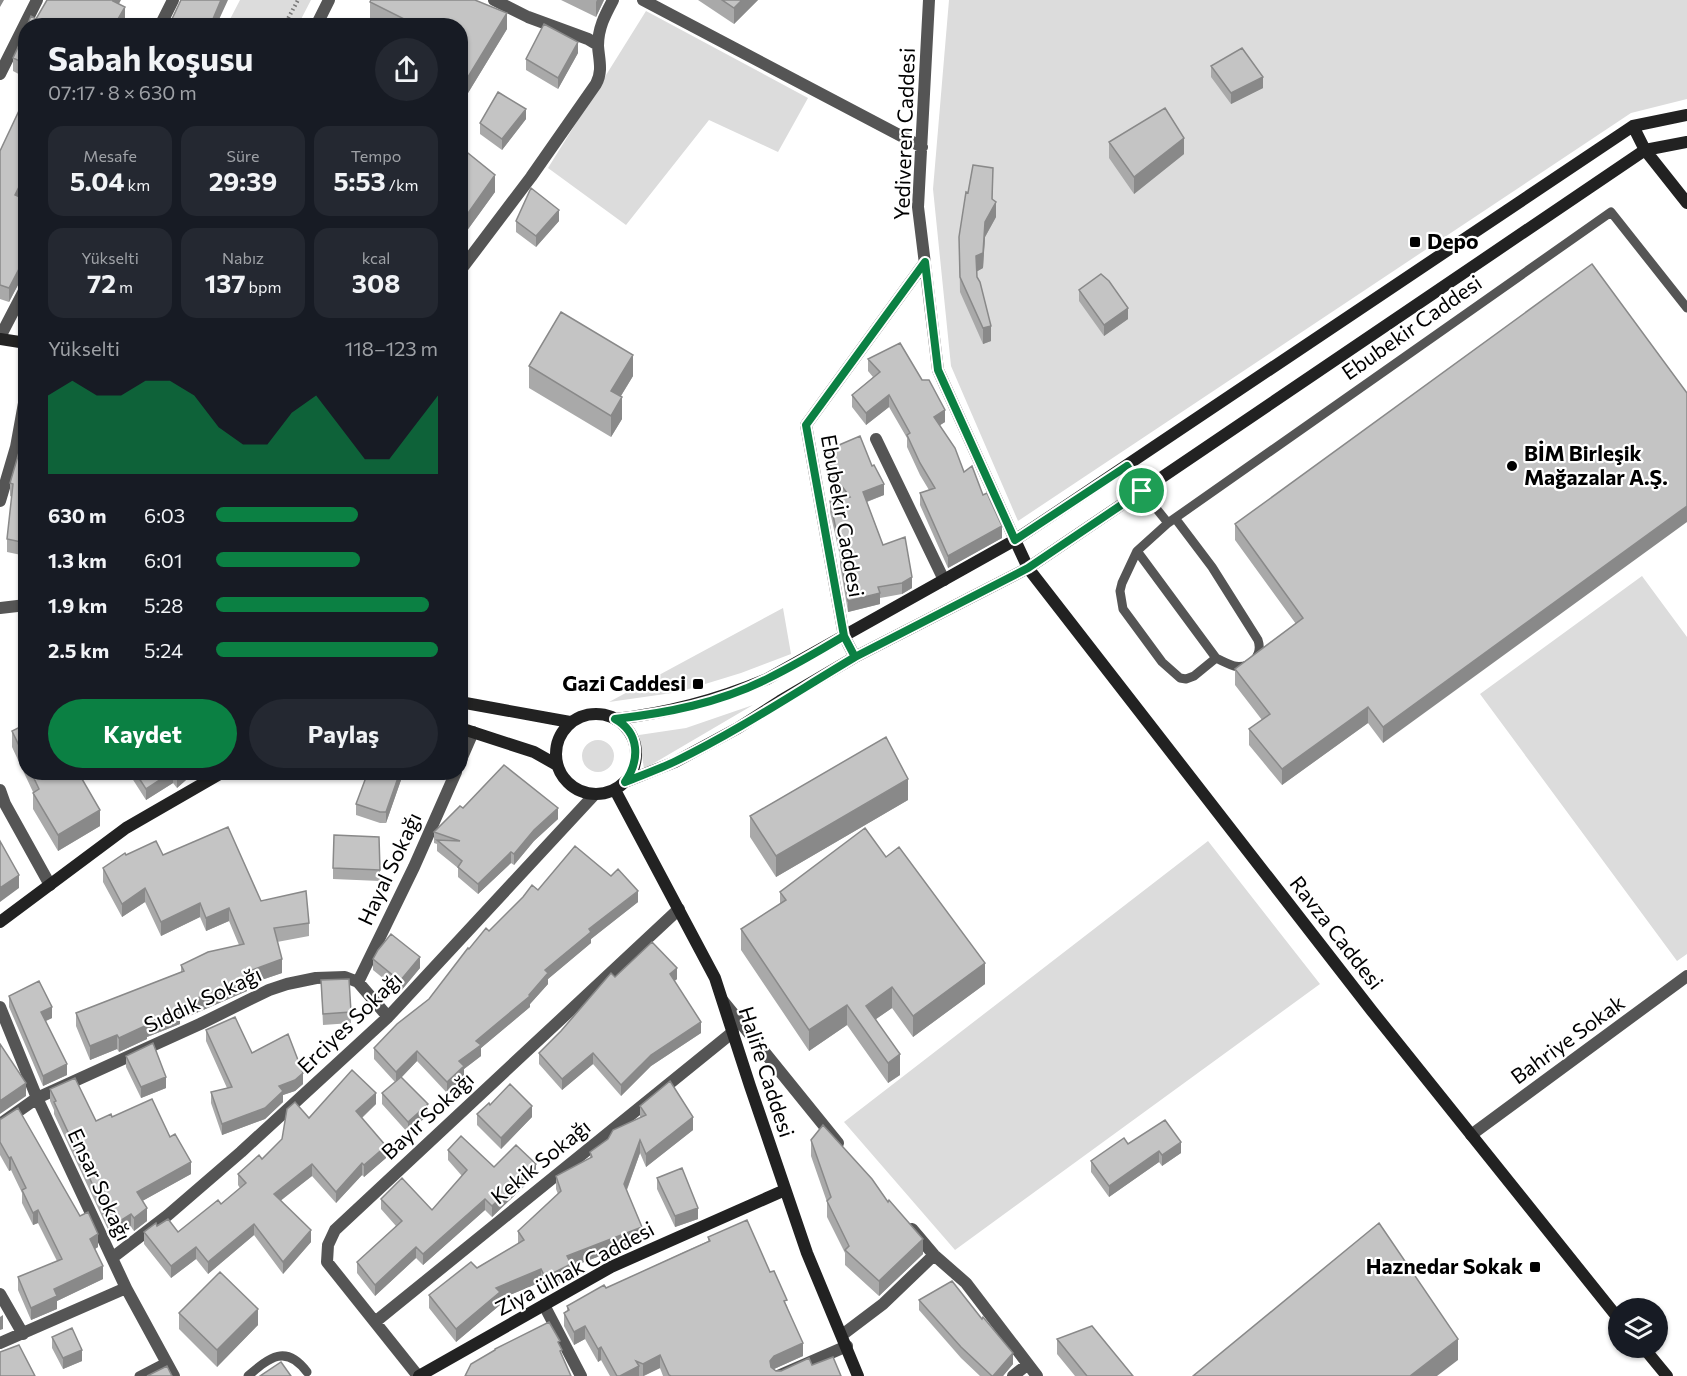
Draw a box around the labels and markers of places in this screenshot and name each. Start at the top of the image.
place label: Depo [1427,228,1478,253]
marker: Depo [1408,235,1422,249]
place label: BİM Birleşik Mağazalar A.Ş. [1524,440,1668,489]
marker: BİM Birleşik Mağazalar A.Ş. [1505,459,1519,473]
pin [1116,465,1167,516]
place label: Gazi Caddesi [562,670,686,695]
marker: Gazi Caddesi [691,677,705,691]
place label: Haznedar Sokak [1366,1253,1523,1278]
marker: Haznedar Sokak [1528,1260,1542,1274]

